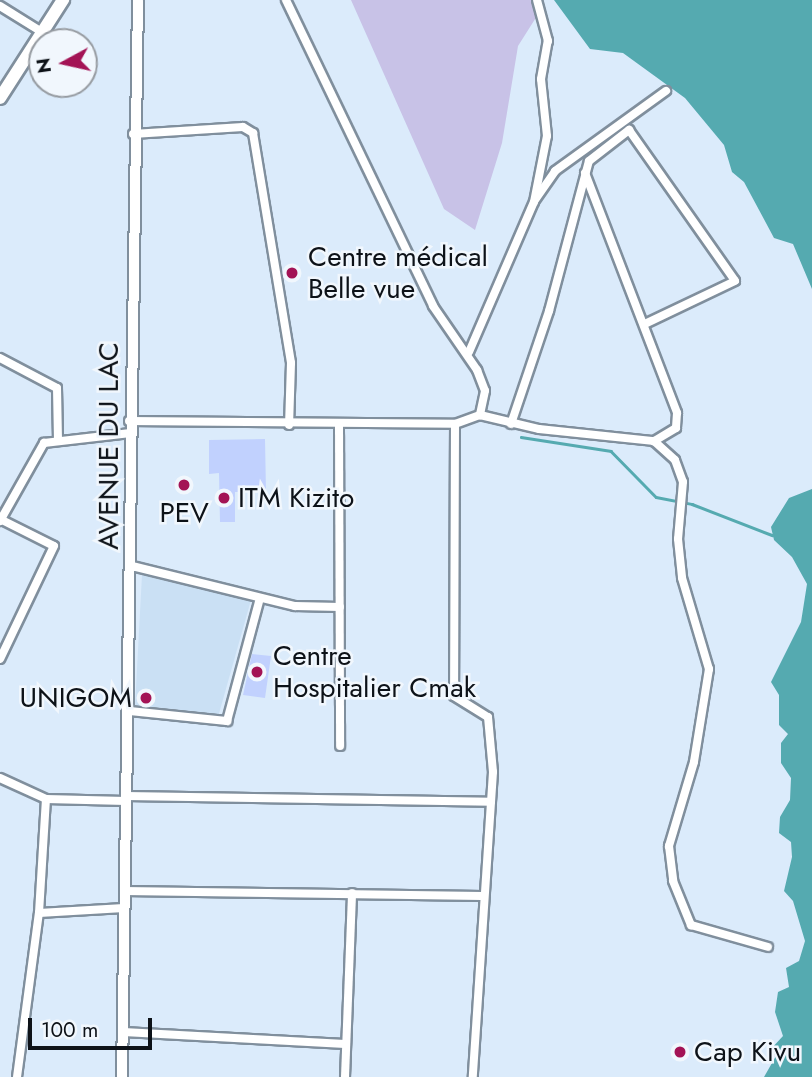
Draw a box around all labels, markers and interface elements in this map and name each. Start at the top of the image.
north arrow [28,28,98,98]
text: N [29,56,58,75]
place label: Centre médical Belle vue [308,240,488,306]
marker: Centre médical Belle vue [282,263,302,283]
street label: AVENUE DU LAC [92,342,126,550]
marker: PEV [176,477,192,493]
place label: ITM Kizito [238,481,354,515]
marker: ITM Kizito [216,490,232,506]
place label: PEV [159,496,209,530]
place label: Centre Hospitalier Cmak [273,639,476,705]
marker: Centre Hospitalier Cmak [247,662,267,682]
place label: UNIGOM [19,681,132,715]
marker: UNIGOM [138,690,154,706]
scale bar [32,1004,156,1048]
text: 100 m [41,1015,98,1045]
place label: Cap Kivu [694,1035,801,1069]
marker: Cap Kivu [672,1044,688,1060]

